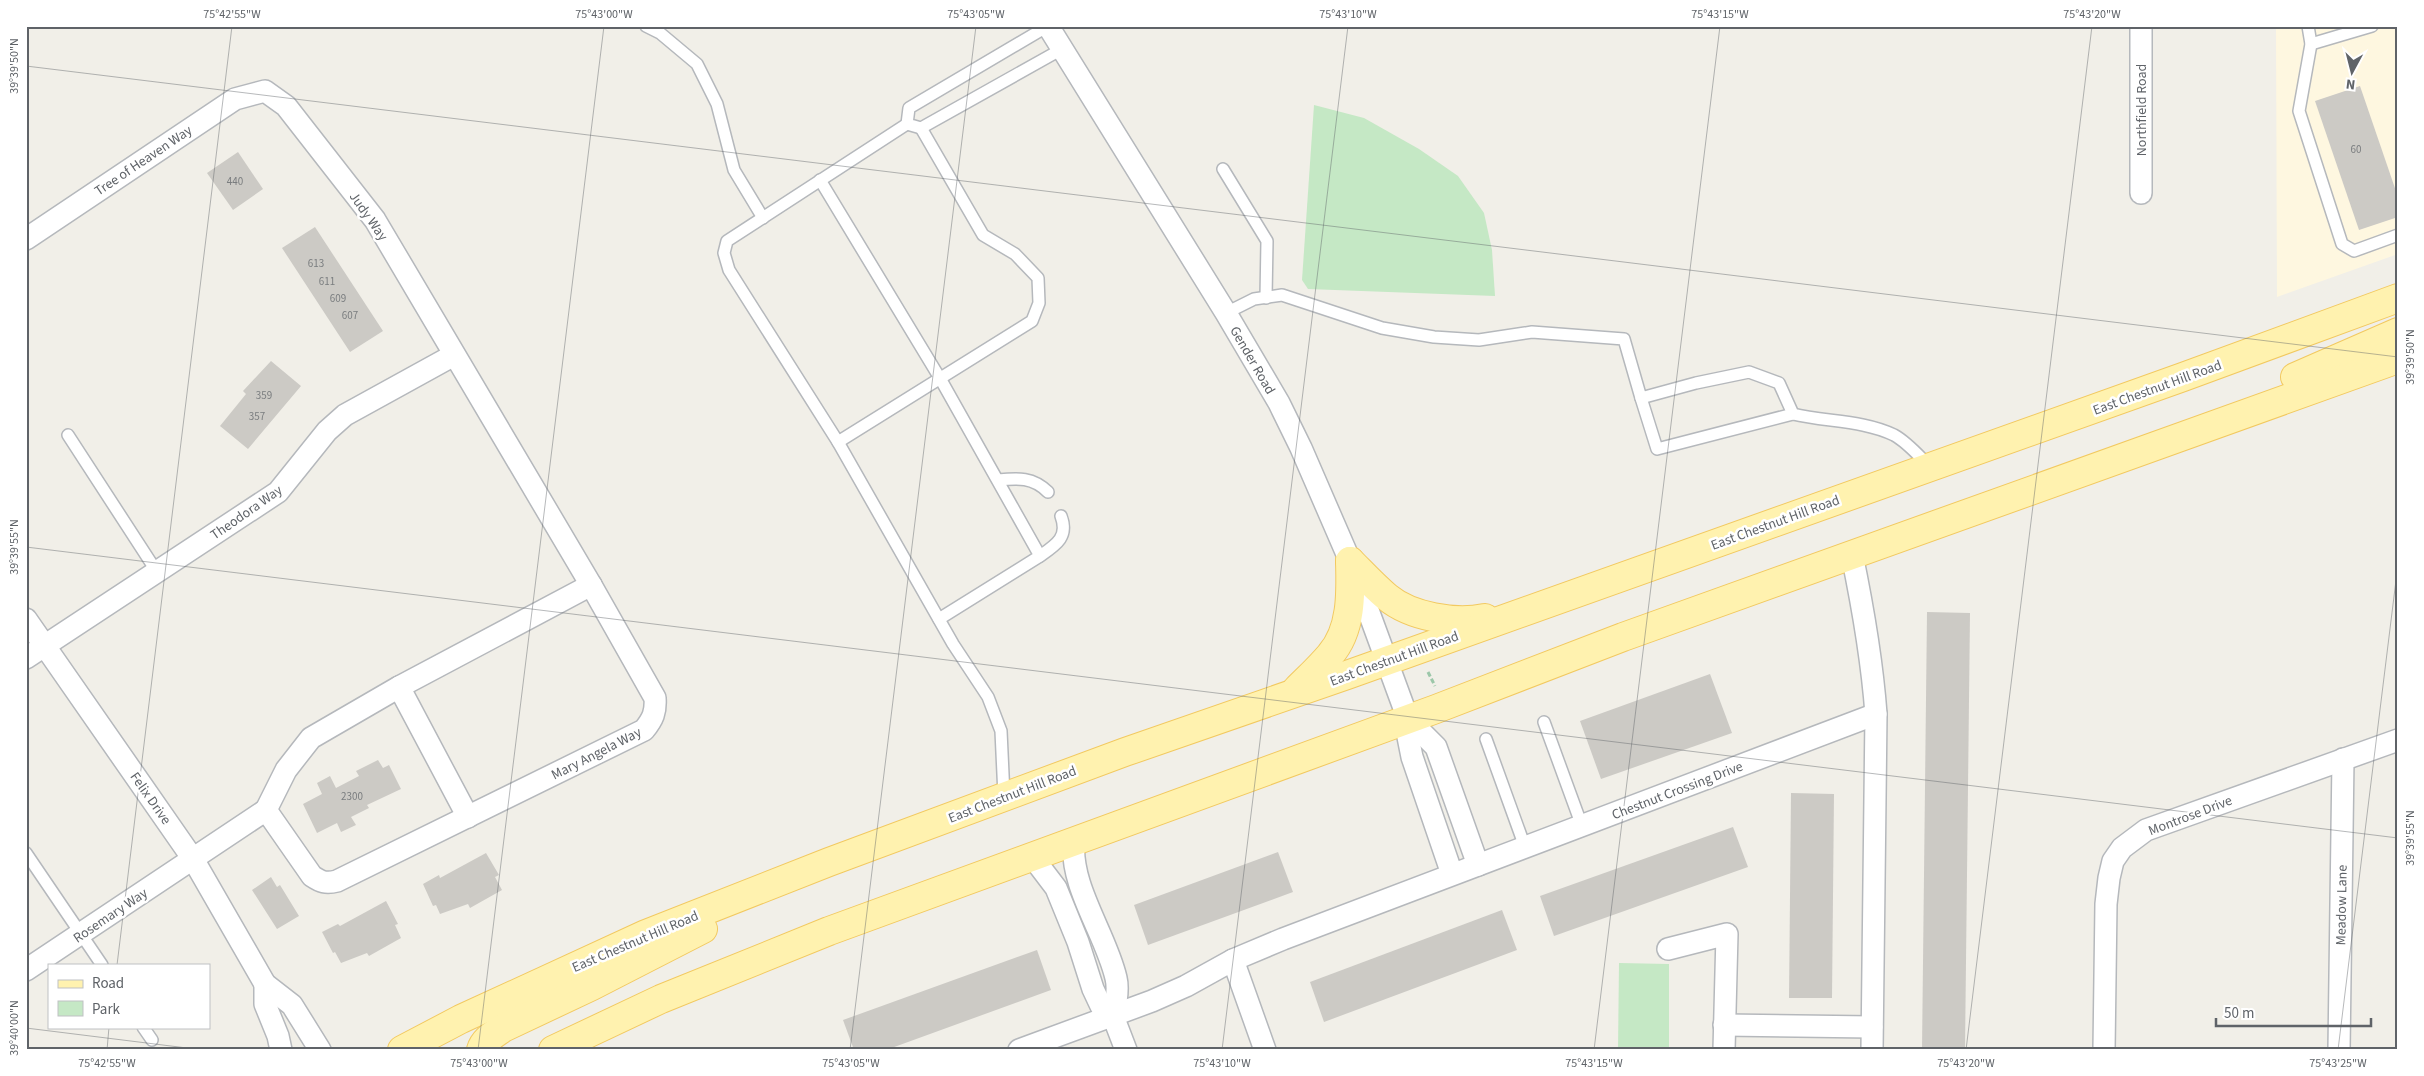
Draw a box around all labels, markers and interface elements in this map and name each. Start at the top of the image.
text: 75°42'55"W [203,6,261,23]
text: 75°43'00"W [575,6,633,23]
text: 75°43'05"W [947,6,1005,23]
text: 75°43'10"W [1319,6,1377,23]
text: 75°43'15"W [1691,6,1749,23]
text: 75°43'20"W [2063,6,2121,23]
text: 39°39'50"N [6,38,23,94]
north arrow [2326,48,2376,98]
street label: Northfield Road [2132,64,2152,156]
text: N [2345,73,2356,94]
street label: Tree of Heaven Way [91,120,197,201]
house number: 60 [2351,142,2361,157]
house number: 440 [227,174,243,189]
street label: Judy Way [344,188,393,246]
house number: 613 [308,256,324,271]
house number: 611 [319,274,335,289]
house number: 609 [330,291,346,306]
house number: 607 [342,308,358,323]
street label: Gender Road [1225,323,1280,398]
text: 39°39'50"N [2402,329,2419,385]
street label: East Chestnut Hill Road [2090,355,2225,421]
house number: 359 [256,388,272,403]
house number: 357 [249,409,265,424]
street label: Theodora Way [207,480,287,545]
street label: East Chestnut Hill Road [1708,490,1843,556]
text: 39°39'55"N [6,519,23,575]
street label: East Chestnut Hill Road [1327,626,1462,692]
street label: Mary Angela Way [548,722,645,785]
street label: Chestnut Crossing Drive [1609,757,1746,825]
street label: East Chestnut Hill Road [945,761,1079,829]
street label: Felix Drive [125,768,176,829]
house number: 2300 [341,789,363,804]
street label: Montrose Drive [2146,791,2235,841]
text: 39°39'55"N [2402,810,2419,866]
street label: Meadow Lane [2331,864,2353,945]
street label: Rosemary Way [69,883,152,948]
street label: East Chestnut Hill Road [569,906,702,978]
legend [48,964,210,1028]
text: Road [92,973,124,994]
scale bar [2216,996,2372,1028]
text: Park [92,999,121,1020]
text: 39°40'00"N [6,1000,23,1056]
text: 50 m [2224,1003,2254,1024]
text: 75°42'55"W [78,1055,136,1072]
text: 75°43'00"W [450,1055,508,1072]
text: 75°43'05"W [822,1055,880,1072]
text: 75°43'10"W [1193,1055,1251,1072]
text: 75°43'15"W [1565,1055,1623,1072]
text: 75°43'20"W [1937,1055,1995,1072]
text: 75°43'25"W [2309,1055,2367,1072]

